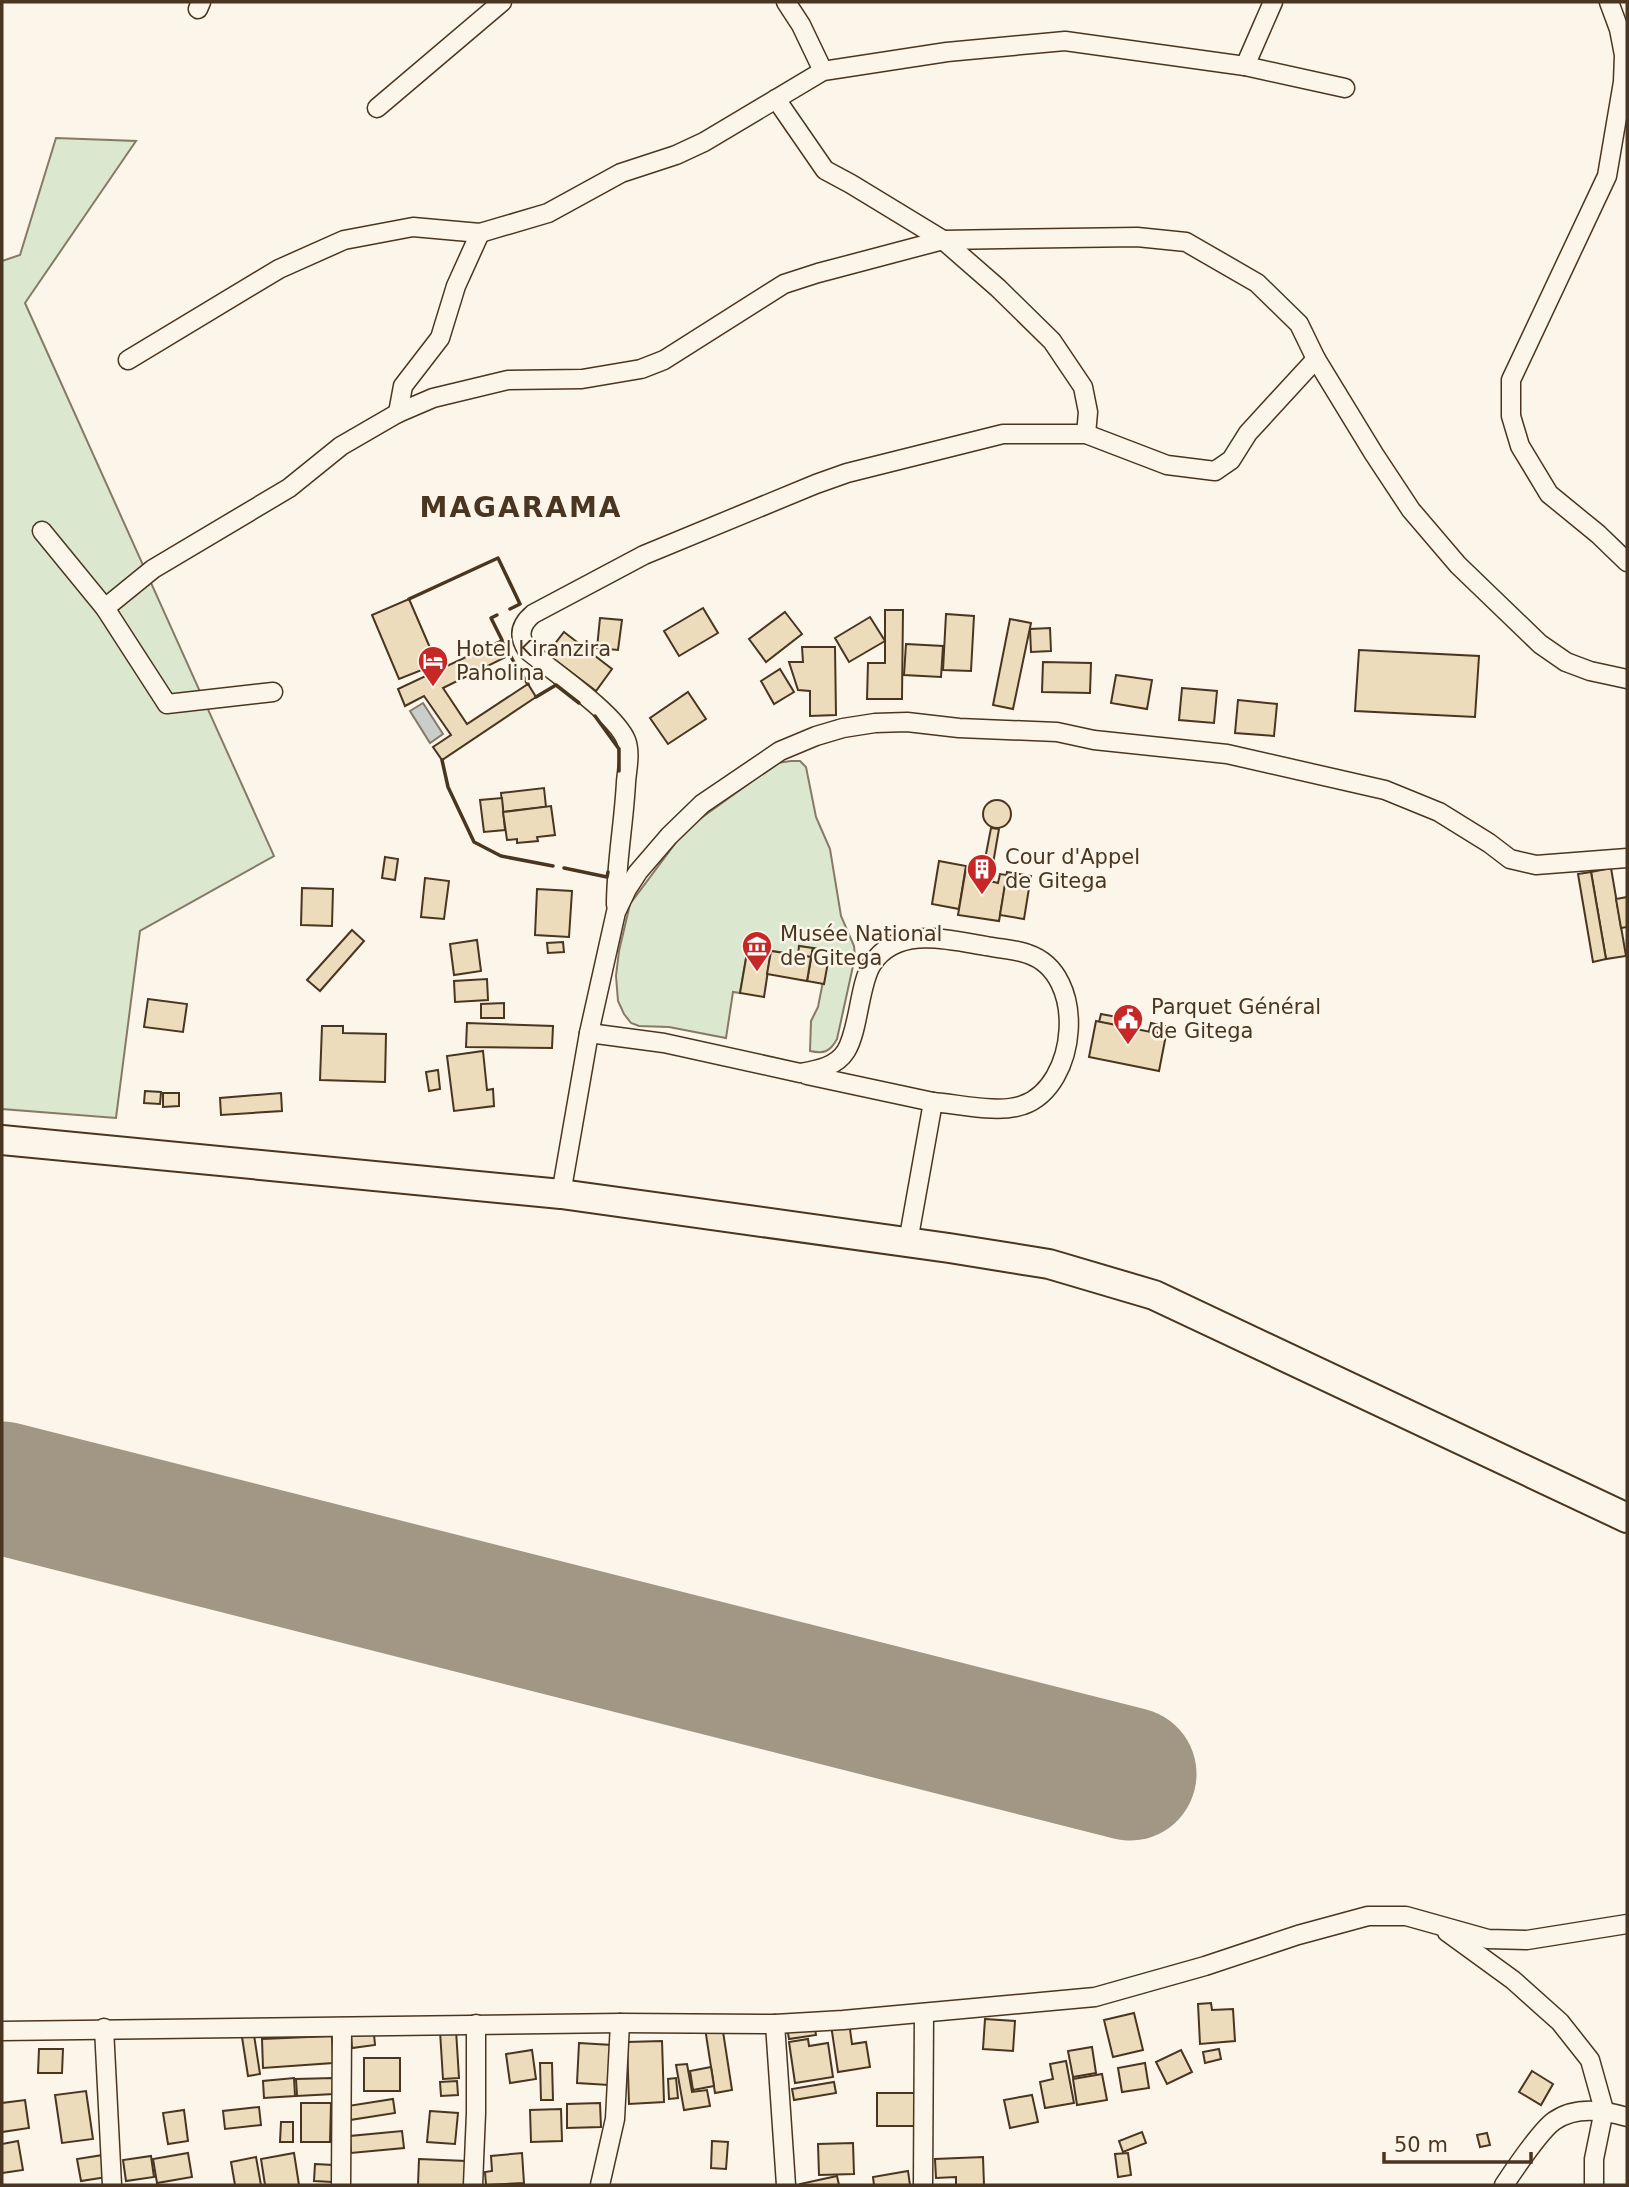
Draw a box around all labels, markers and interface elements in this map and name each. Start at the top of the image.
district label: MAGARAMA [420,491,622,524]
place label: Hotel Kiranzira Paholina [456,637,611,685]
hotel icon: Hotel Kiranzira Paholina [416,644,450,688]
place label: Cour d'Appel de Gitega [1005,845,1140,893]
building icon: Cour d'Appel de Gitega [965,852,999,896]
place label: Musée National de Gitega [780,922,942,970]
museum icon: Musée National de Gitega [740,929,774,973]
place label: Parquet Général de Gitega [1151,995,1321,1043]
public building icon: Parquet Général de Gitega [1111,1002,1145,1046]
scale bar [1384,2120,1531,2164]
text: 50 m [1394,2133,1448,2157]

